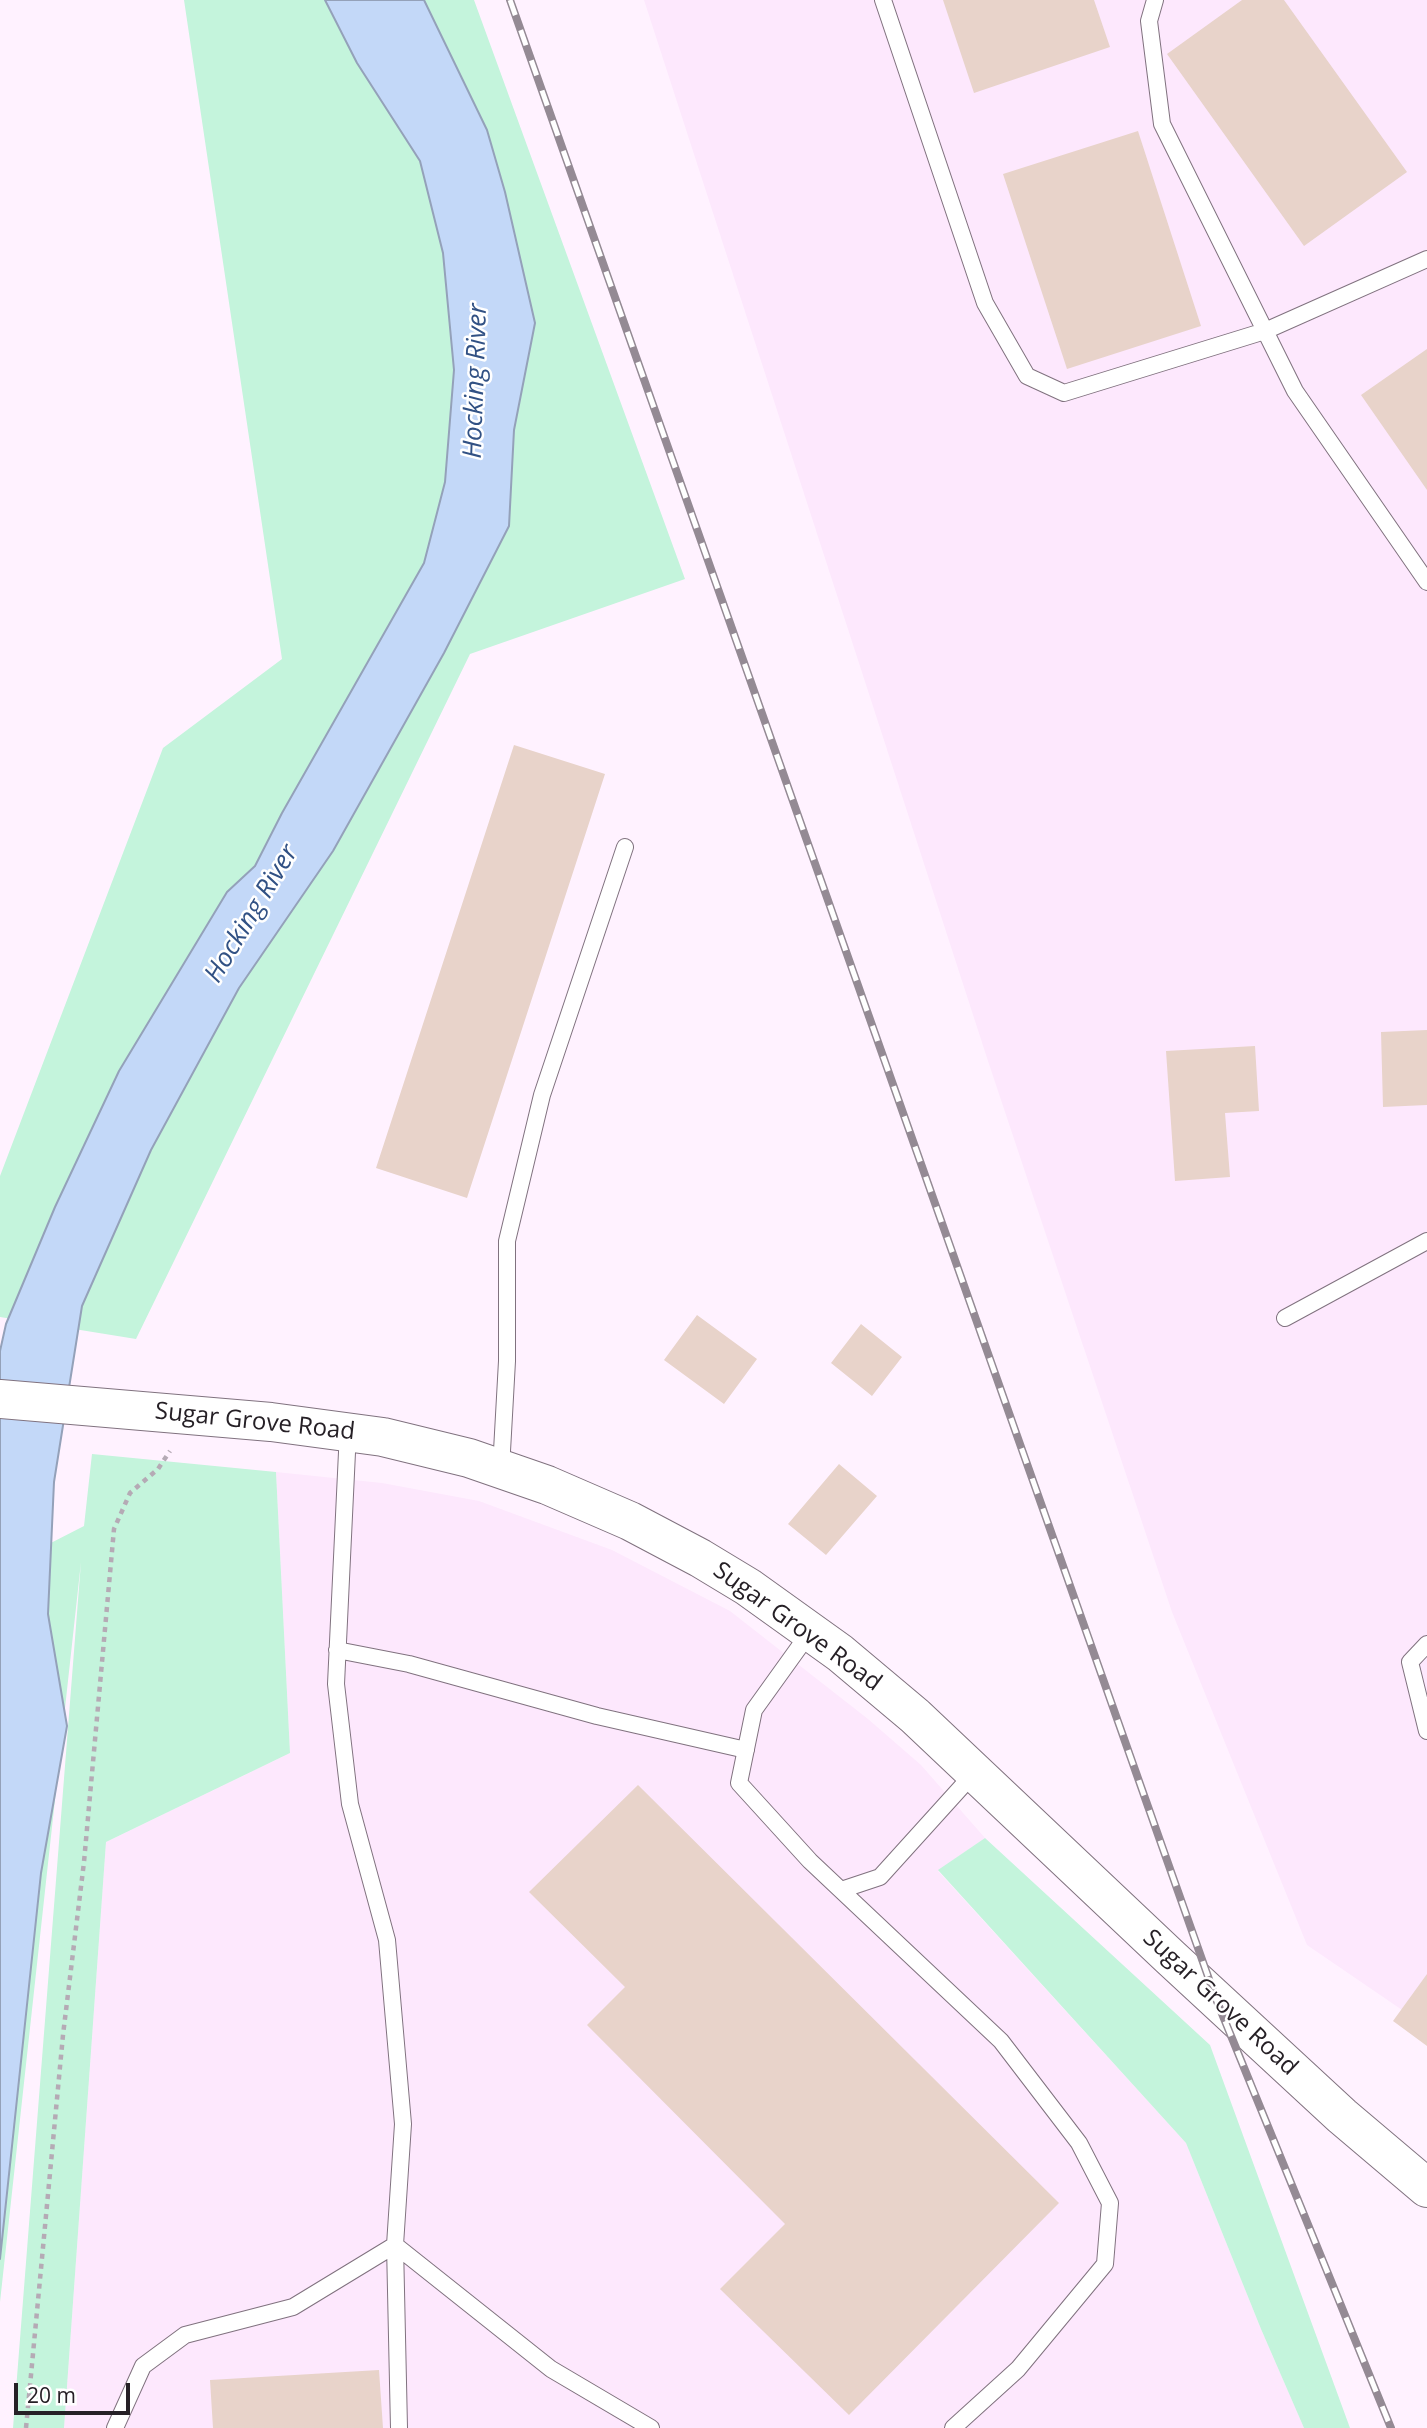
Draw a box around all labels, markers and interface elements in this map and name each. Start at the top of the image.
water label: Hocking River [458,303,494,459]
water label: Hocking River [199,839,305,989]
street label: Sugar Grove Road [154,1397,356,1447]
street label: Sugar Grove Road [707,1556,887,1698]
street label: Sugar Grove Road [1137,1924,1303,2082]
scale bar [18,2368,133,2412]
text: 20 m [27,2381,76,2409]

